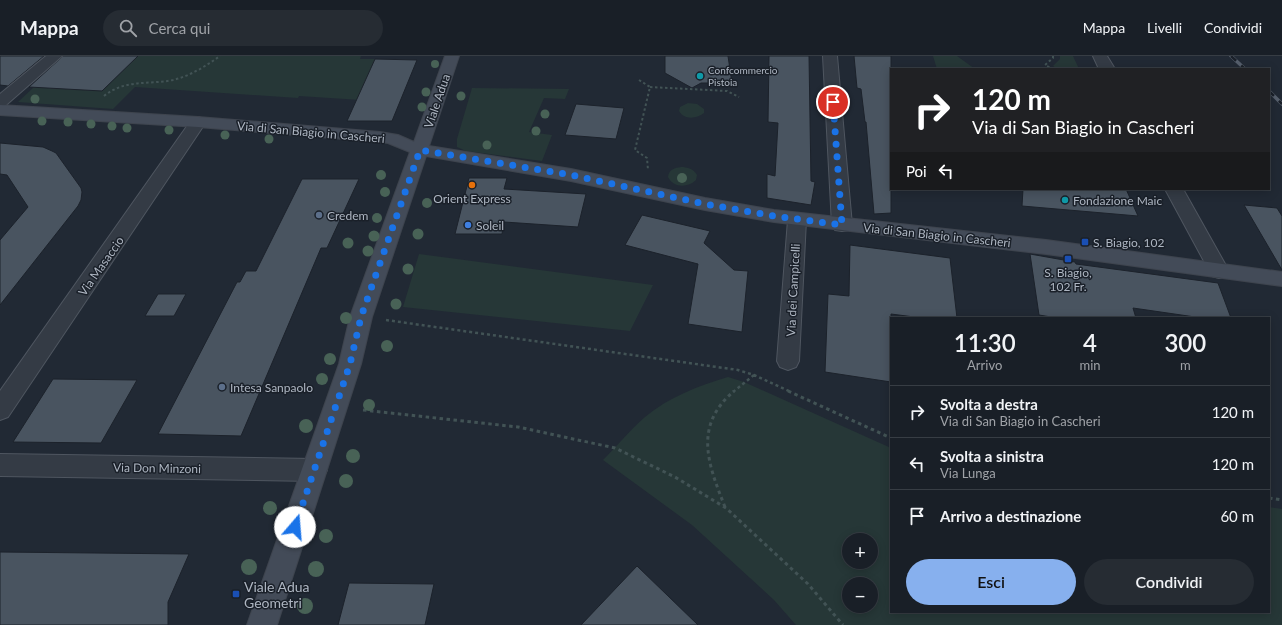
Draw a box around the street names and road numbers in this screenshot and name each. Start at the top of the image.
street label: Viale Adua [421,72,453,130]
street label: Via di San Biagio in Cascheri [237,118,386,146]
street label: Via di San Biagio in Cascheri [863,220,1012,250]
street label: Via Masaccio [75,233,127,299]
street label: Via dei Campicelli [783,243,803,337]
street label: Via Don Minzoni [113,460,201,476]

